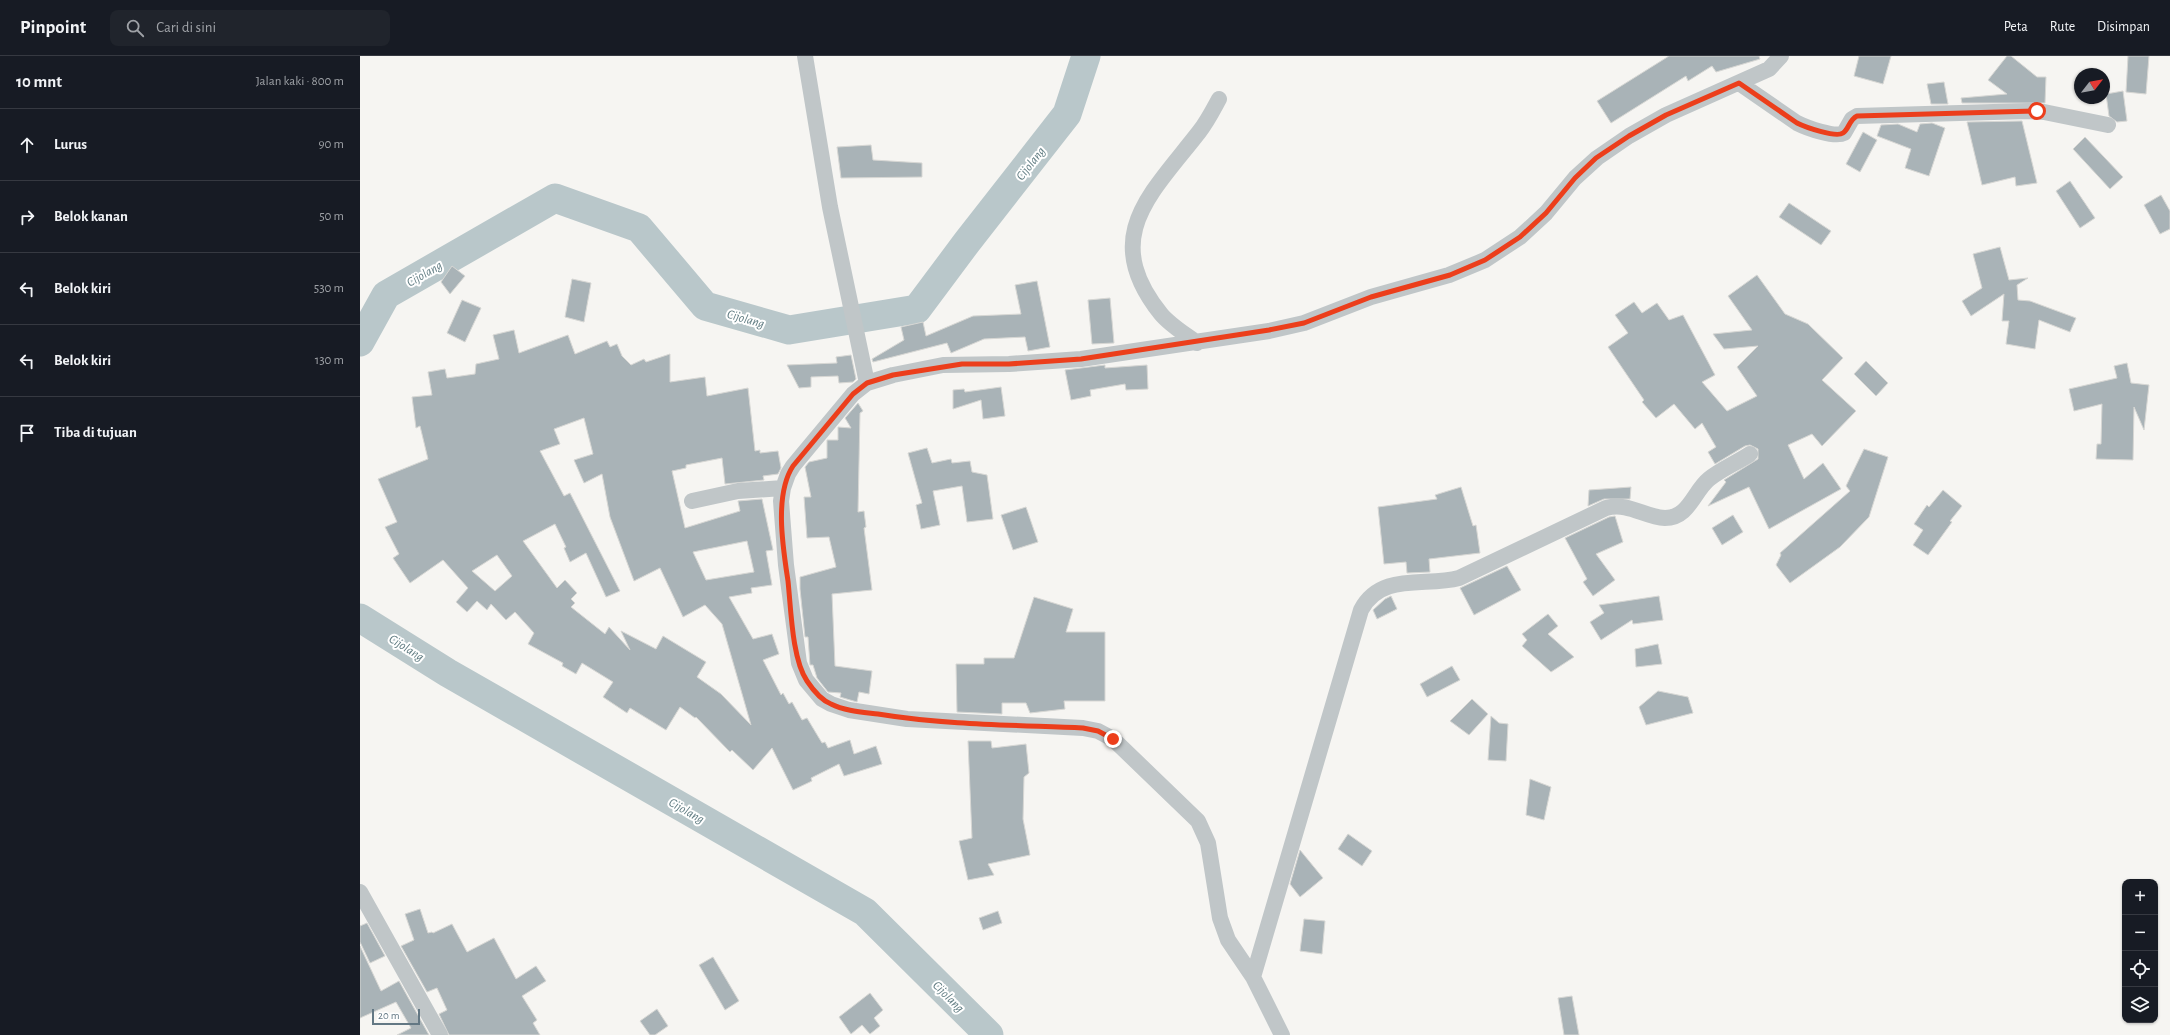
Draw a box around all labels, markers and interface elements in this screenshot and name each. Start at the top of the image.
search box [110,10,390,46]
icon: search [124,17,146,39]
text: Pinpoint [20,18,86,37]
text: Cari di sini [156,20,216,35]
text: Peta [2004,20,2028,34]
text: Rute [2050,20,2075,34]
text: Disimpan [2097,20,2150,34]
north arrow [2074,68,2110,104]
text: 10 mnt [16,73,62,90]
text: Jalan kaki · 800 m [256,75,344,88]
route start [2028,102,2046,120]
icon: ahead [16,134,38,156]
text: Lurus [54,137,87,152]
text: 90 m [318,138,344,151]
water label: Cijolang [1014,145,1048,183]
icon: right [16,206,38,228]
text: Belok kanan [54,209,128,224]
text: 50 m [319,210,344,223]
water label: Cijolang [405,259,445,290]
icon: left [16,278,38,300]
text: Belok kiri [54,281,111,296]
text: 530 m [314,282,344,295]
water label: Cijolang [725,308,766,331]
icon: left [16,350,38,372]
text: Belok kiri [54,353,111,368]
text: 130 m [315,354,344,367]
icon: arrive [16,422,38,444]
text: Tiba di tujuan [54,425,137,440]
water label: Cijolang [386,633,426,664]
route end [1104,730,1122,748]
water label: Cijolang [666,796,706,827]
map controls [2122,879,2158,1023]
button: + [2122,879,2158,915]
button: − [2122,915,2158,951]
button: locate [2122,951,2158,987]
water label: Cijolang [930,979,966,1015]
button: layers [2122,987,2158,1023]
scale bar [372,1007,420,1026]
text: 20 m [378,1010,399,1021]

